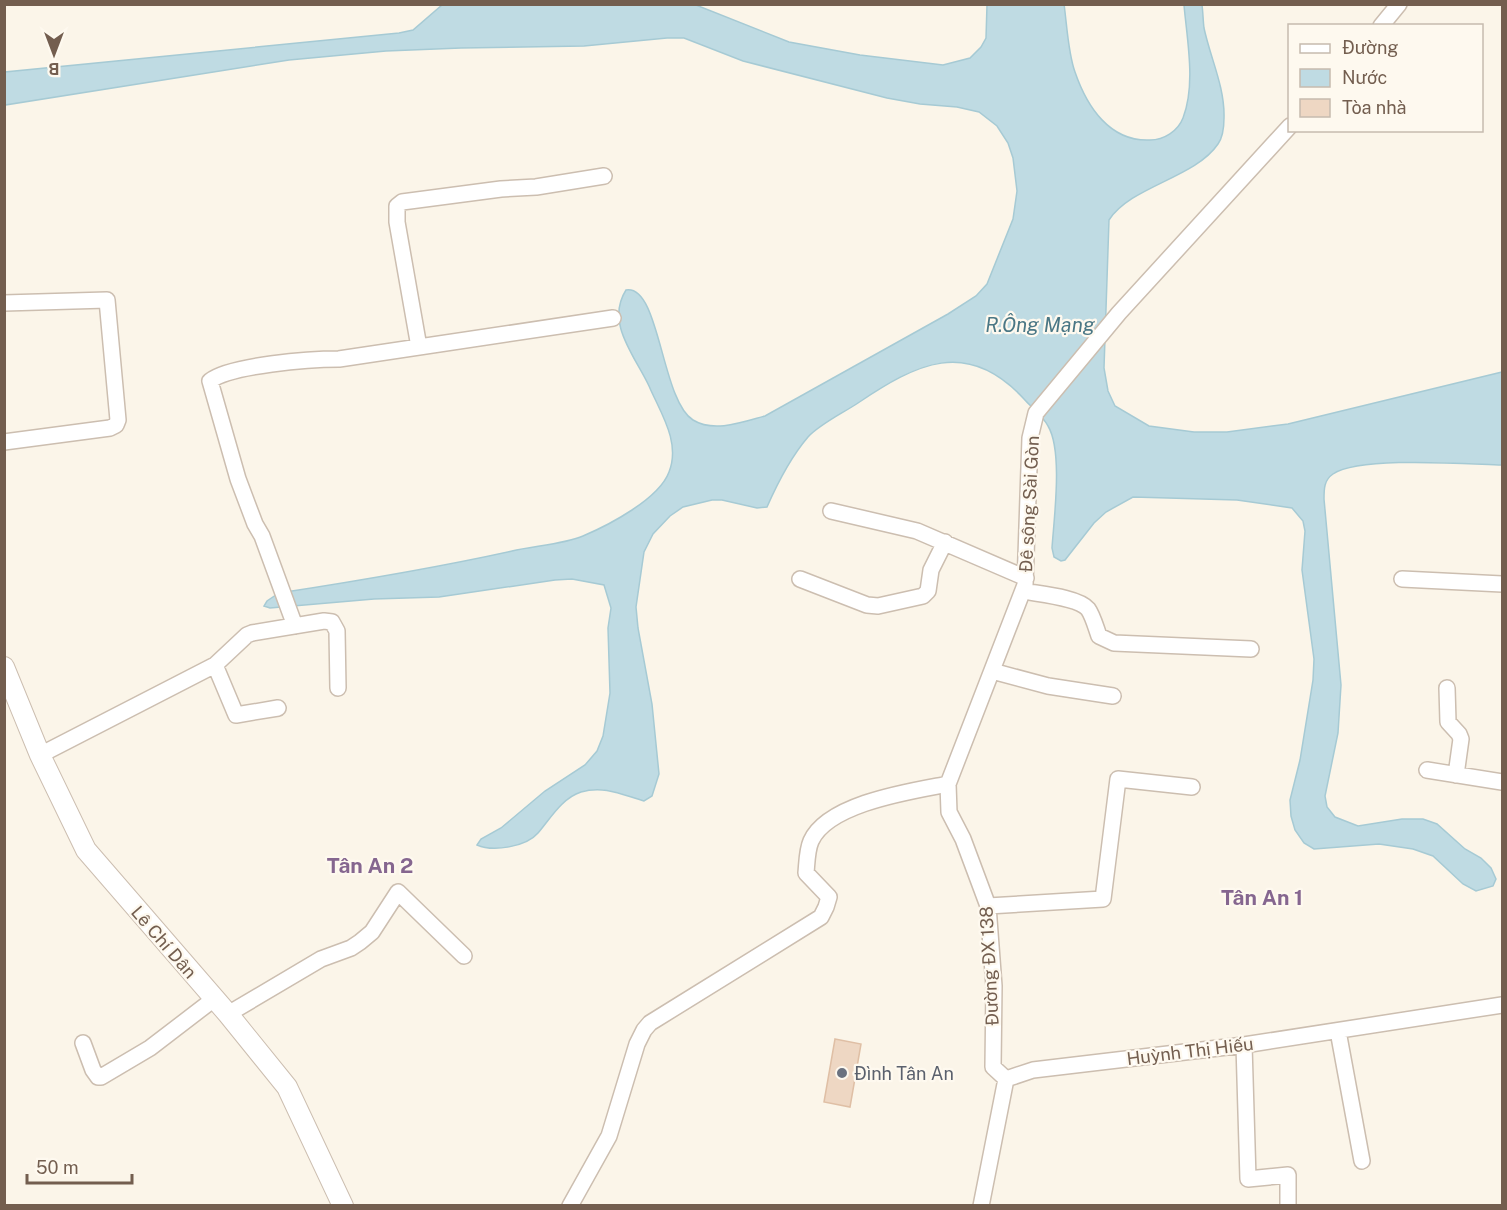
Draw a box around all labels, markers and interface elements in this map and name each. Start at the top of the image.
north arrow [24,24,84,84]
legend [1288,24,1483,132]
text: Đường [1342,37,1399,58]
text: B [48,59,59,78]
text: Nước [1342,67,1387,88]
text: Tòa nhà [1342,97,1407,118]
water label: R.Ông Mạng [985,313,1095,337]
street label: Đê sông Sài Gòn [1015,435,1043,573]
district label: Tân An 2 [327,853,413,878]
district label: Tân An 1 [1221,885,1303,910]
street label: Lê Chí Dân [127,902,201,982]
street label: Đường ĐX 138 [975,906,1003,1026]
street label: Huỳnh Thị Hiếu [1125,1033,1255,1069]
place label: Đình Tân An [854,1063,954,1084]
marker: Đình Tân An [835,1066,849,1080]
scale bar [27,1147,132,1185]
text: 50 m [36,1157,79,1178]

